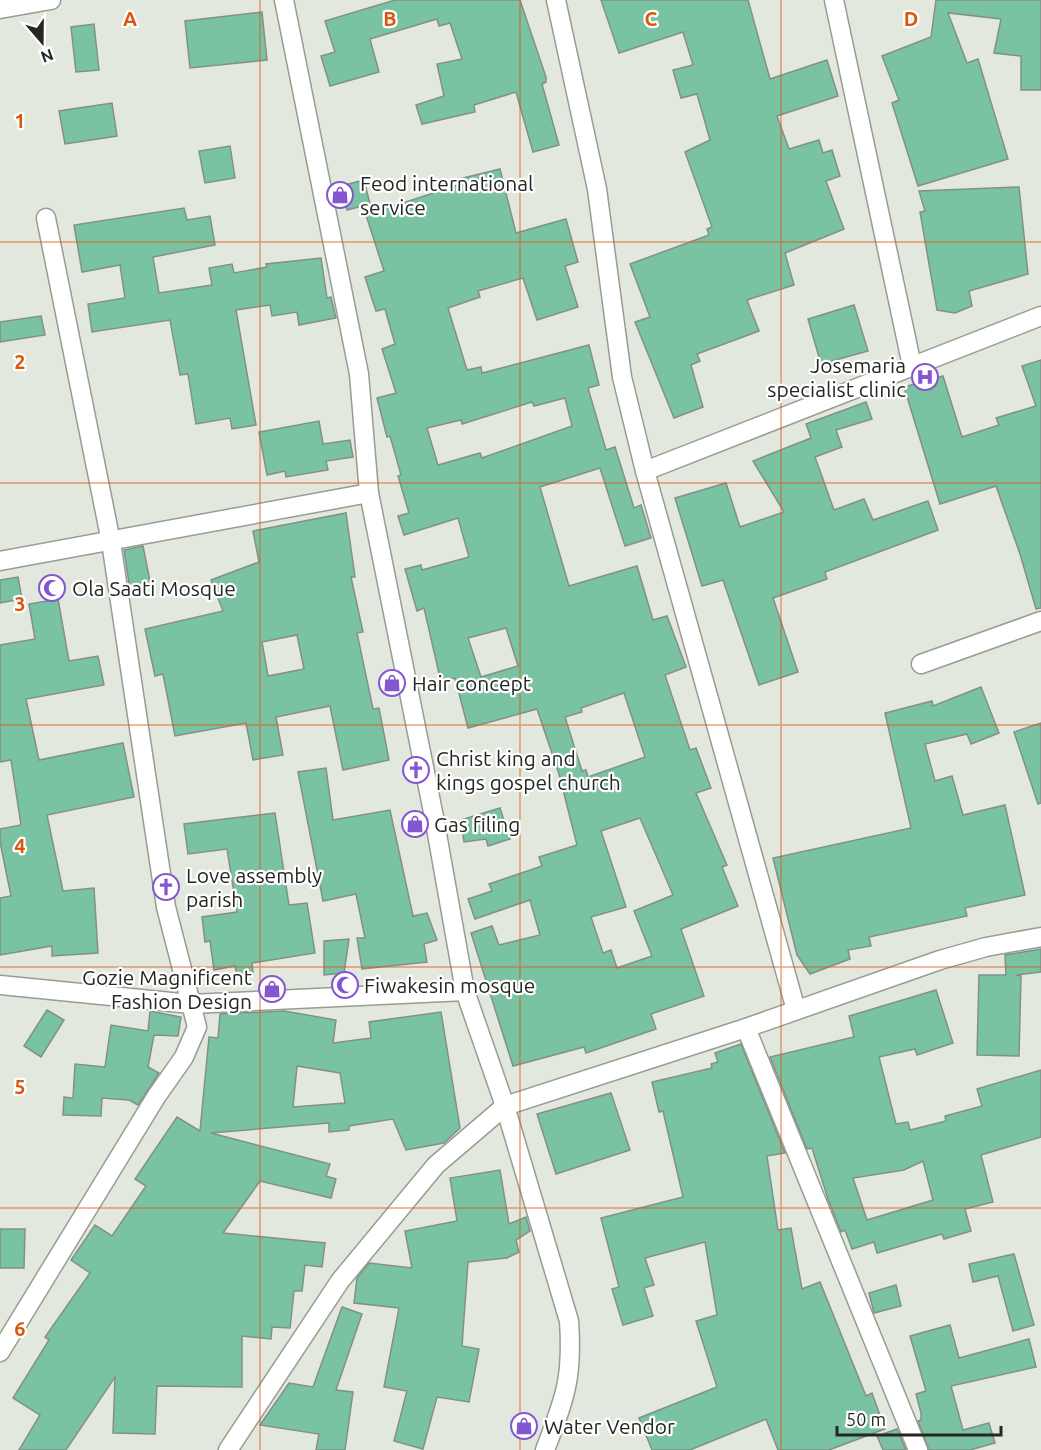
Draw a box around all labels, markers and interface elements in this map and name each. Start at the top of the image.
text: A [123,7,137,30]
text: B [383,7,397,30]
text: C [645,7,658,30]
text: D [904,7,918,30]
north arrow [12,12,72,72]
text: N [38,46,56,67]
text: 1 [14,109,26,132]
place label: Feod international service [360,171,534,219]
shop icon: Feod international service [325,180,355,210]
text: 2 [14,350,26,373]
place label: Josemaria specialist clinic [767,353,906,401]
hospital icon: Josemaria specialist clinic [910,362,940,392]
mosque icon: Ola Saati Mosque [37,573,67,603]
place label: Ola Saati Mosque [72,576,236,600]
text: 3 [14,592,26,615]
shop icon: Hair concept [377,668,407,698]
place label: Hair concept [412,671,531,695]
place label: Christ king and kings gospel church [436,746,621,794]
church icon: Christ king and kings gospel church [401,755,431,785]
shop icon: Gas filing [400,809,430,839]
place label: Gas filing [434,812,520,836]
text: 4 [14,834,26,857]
place label: Love assembly parish [186,863,322,911]
church icon: Love assembly parish [151,872,181,902]
place label: Gozie Magnificent Fashion Design [82,965,252,1013]
mosque icon: Fiwakesin mosque [330,970,360,1000]
place label: Fiwakesin mosque [364,973,535,997]
shop icon: Gozie Magnificent Fashion Design [257,974,287,1004]
text: 5 [14,1075,26,1098]
text: 6 [14,1317,26,1340]
scale bar [837,1399,1000,1437]
text: 50 m [846,1409,886,1429]
shop icon: Water Vendor [509,1411,539,1441]
place label: Water Vendor [544,1414,675,1438]

